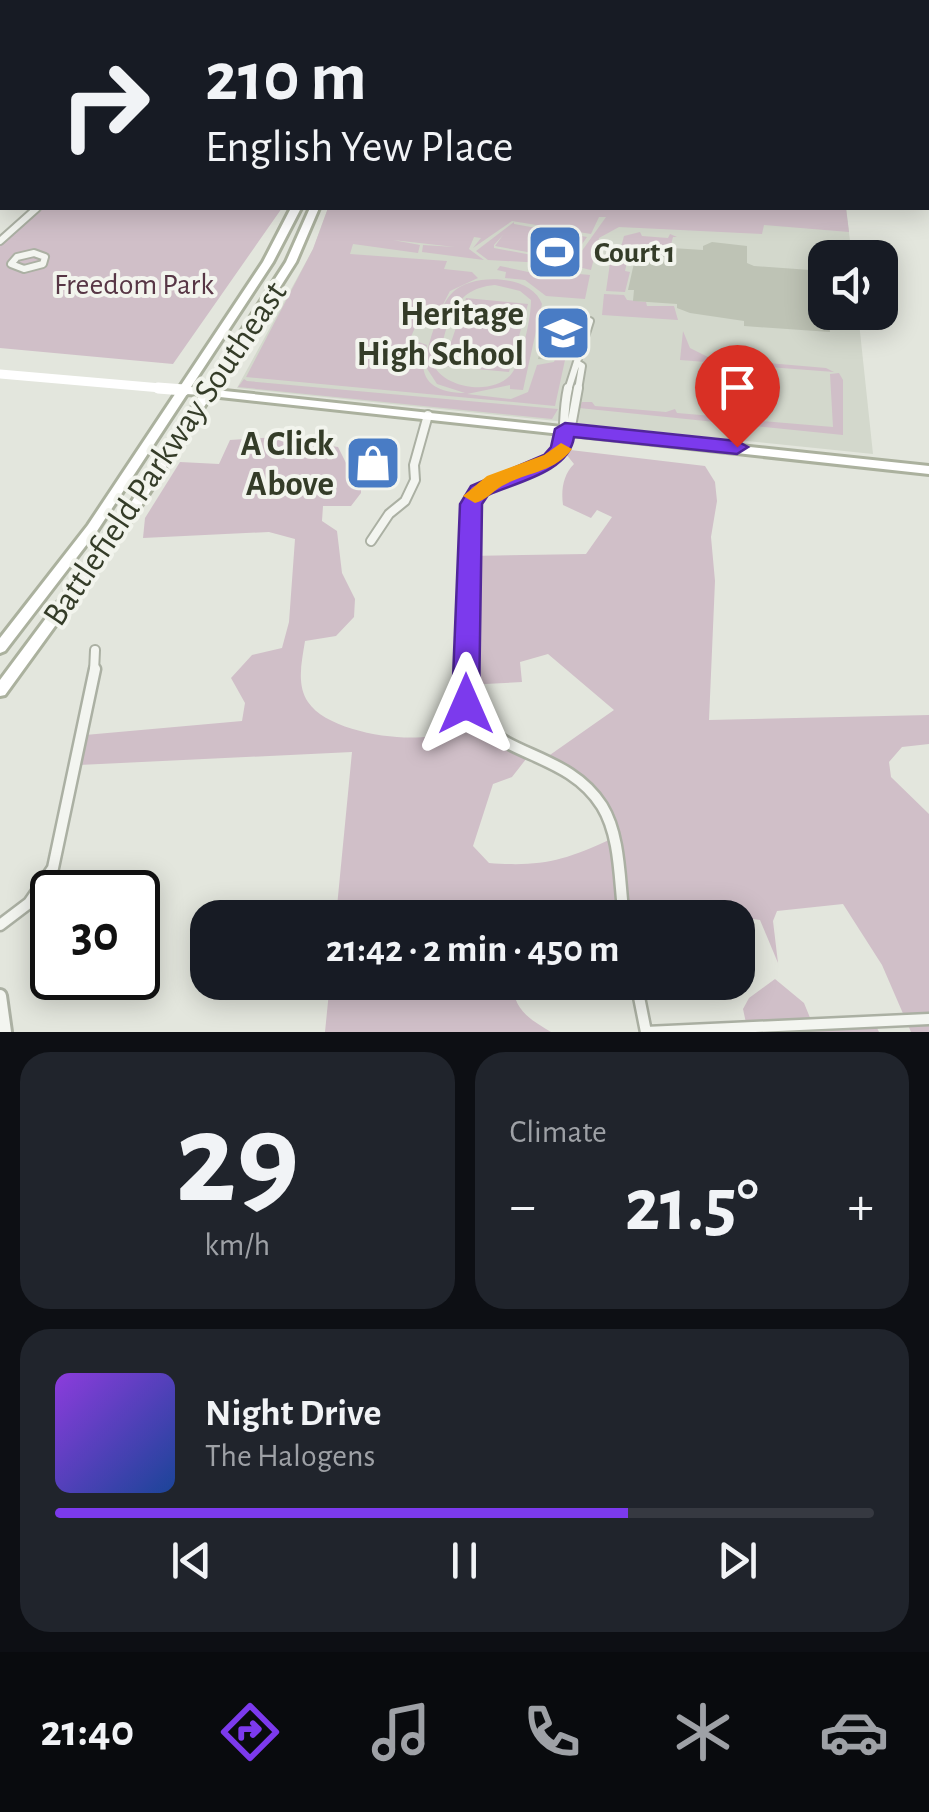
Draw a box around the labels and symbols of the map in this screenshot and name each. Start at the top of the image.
sports icon: Court 1 [525,222,585,282]
place label: Court 1 [594,238,675,268]
park label: Freedom Park [54,270,214,300]
street label: Battlefield Parkway Southeast [37,275,293,632]
place label: Heritage High School [356,297,524,372]
school or university icon: Heritage High School [533,303,593,363]
pin [695,345,780,448]
place label: A Click Above [240,427,335,502]
shop icon: A Click Above [343,433,403,493]
position arrow [414,652,518,756]
speed limit sign: 30 [30,870,160,1000]

